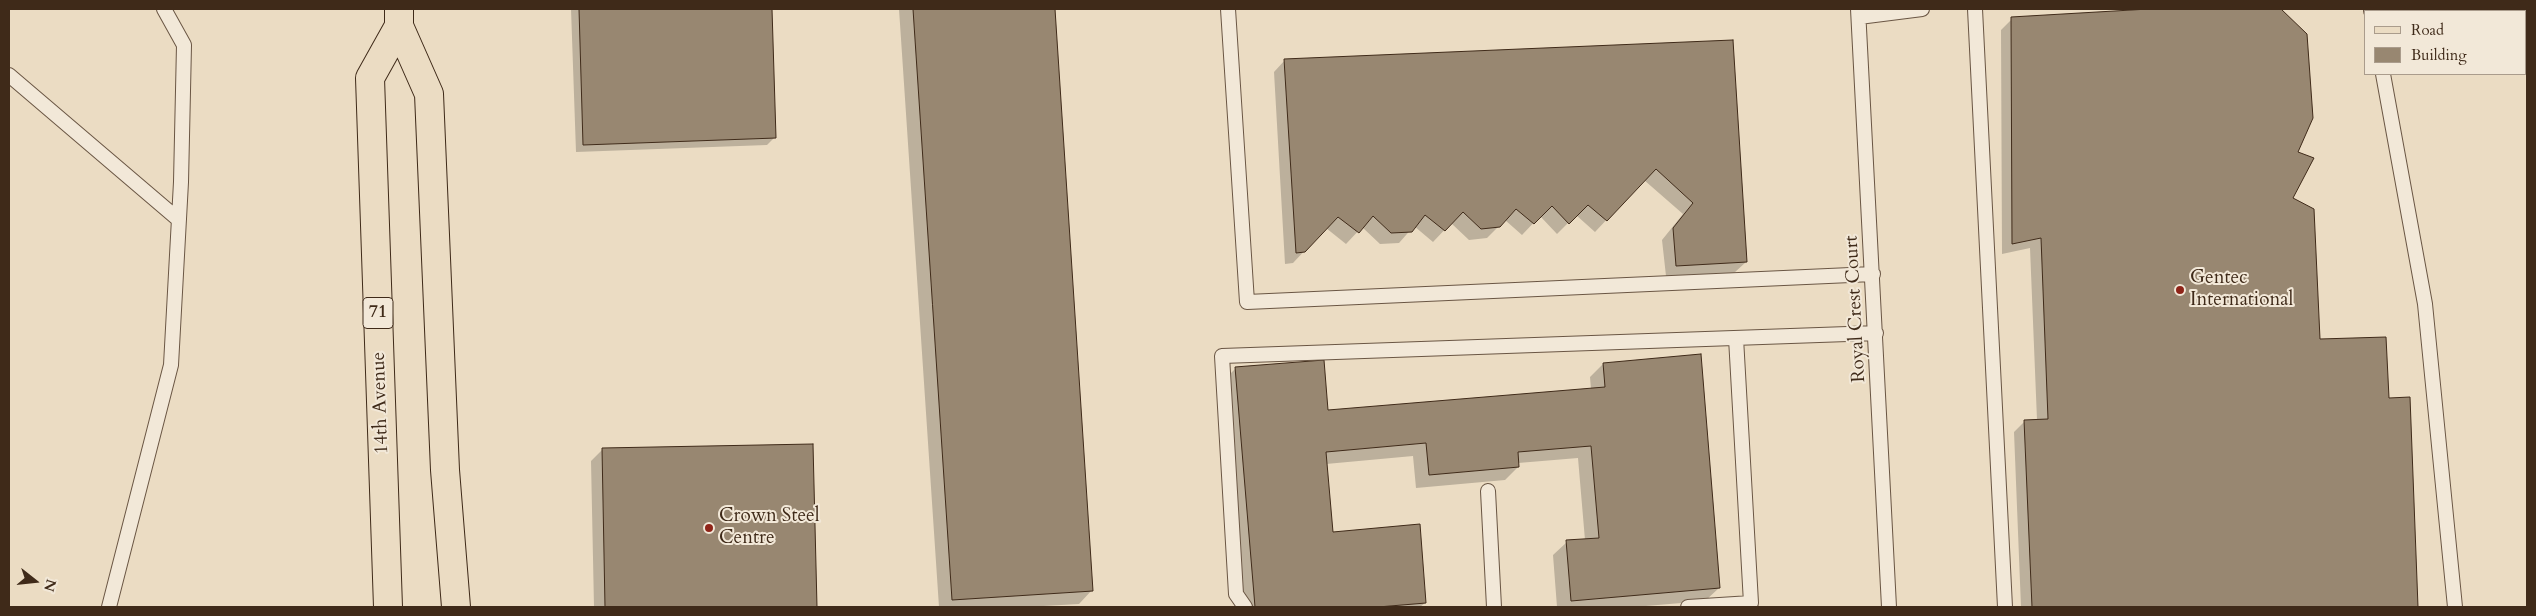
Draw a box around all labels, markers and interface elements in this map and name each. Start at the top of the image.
legend [2364,10,2526,75]
text: Road [2411,20,2444,40]
text: Building [2411,45,2467,65]
street label: Royal Crest Court [1841,235,1871,383]
place label: Gentec International [2190,268,2293,312]
marker: Gentec International [2174,284,2186,296]
road number: 71 [363,298,393,328]
street label: 14th Avenue [368,351,394,455]
place label: Crown Steel Centre [719,506,819,550]
marker: Crown Steel Centre [703,522,715,534]
north arrow [10,556,60,606]
text: N [39,577,61,594]

